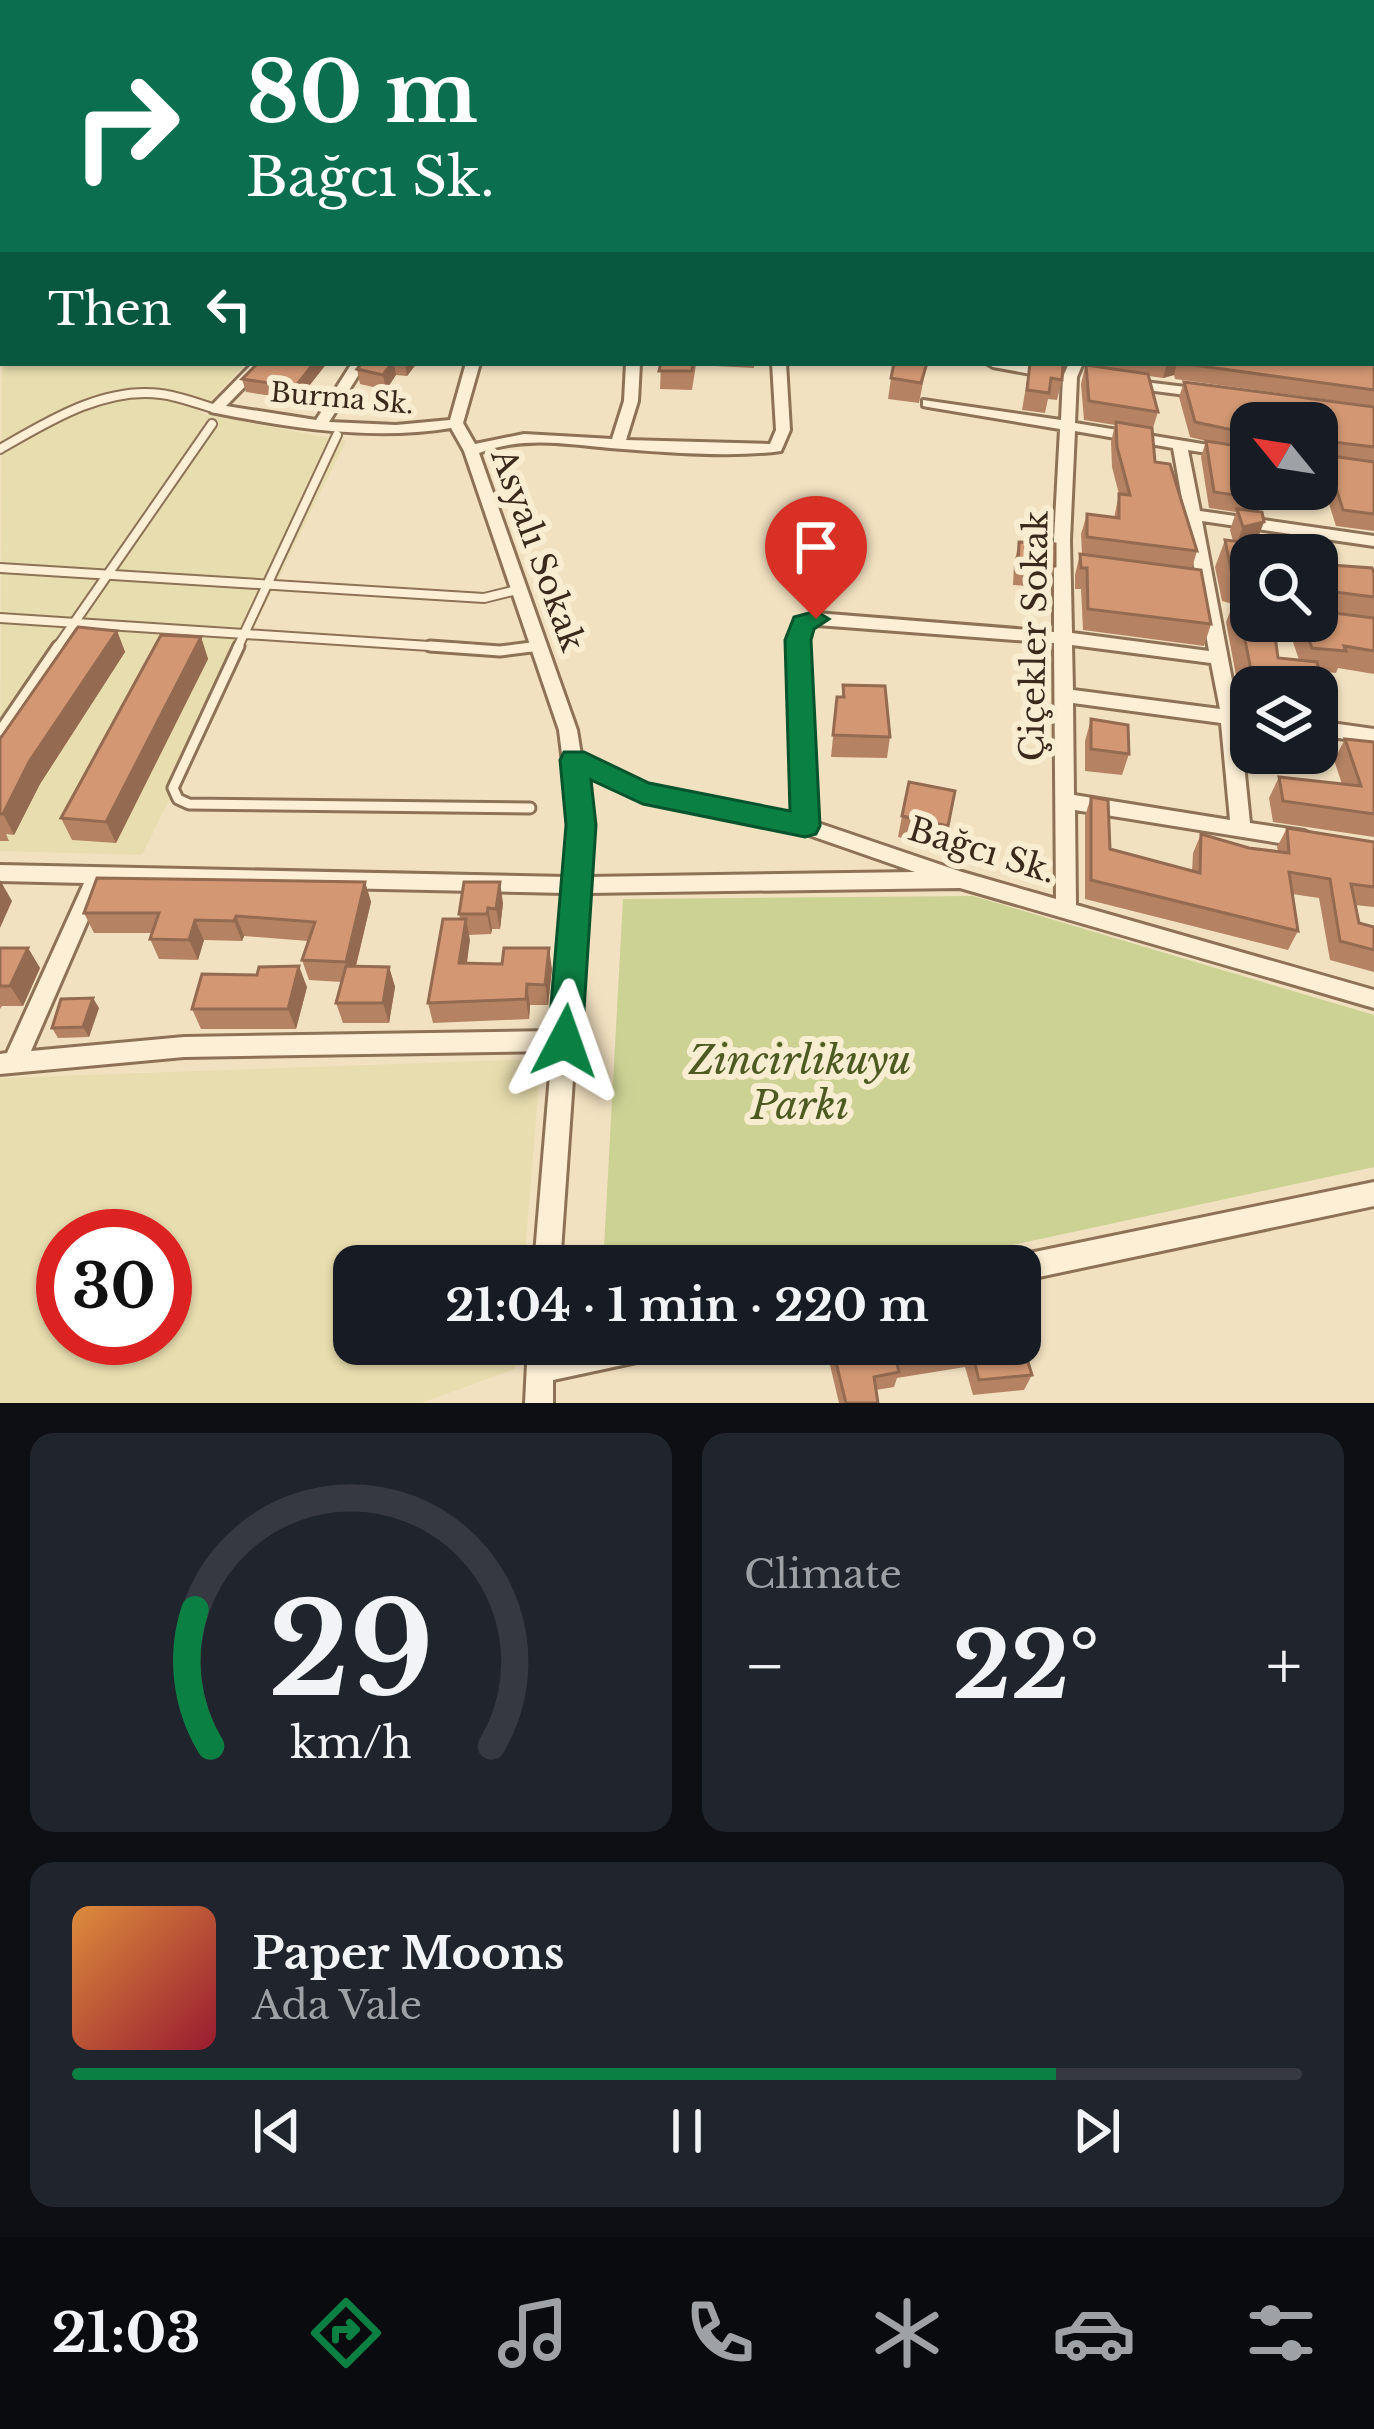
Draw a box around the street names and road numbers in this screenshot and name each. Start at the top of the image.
street label: Burma Sk. [269,375,415,421]
street label: Asyalı Sokak [482,442,594,657]
street label: Çiçekler Sokak [1011,510,1057,762]
street label: Bağcı Sk. [903,808,1061,892]

